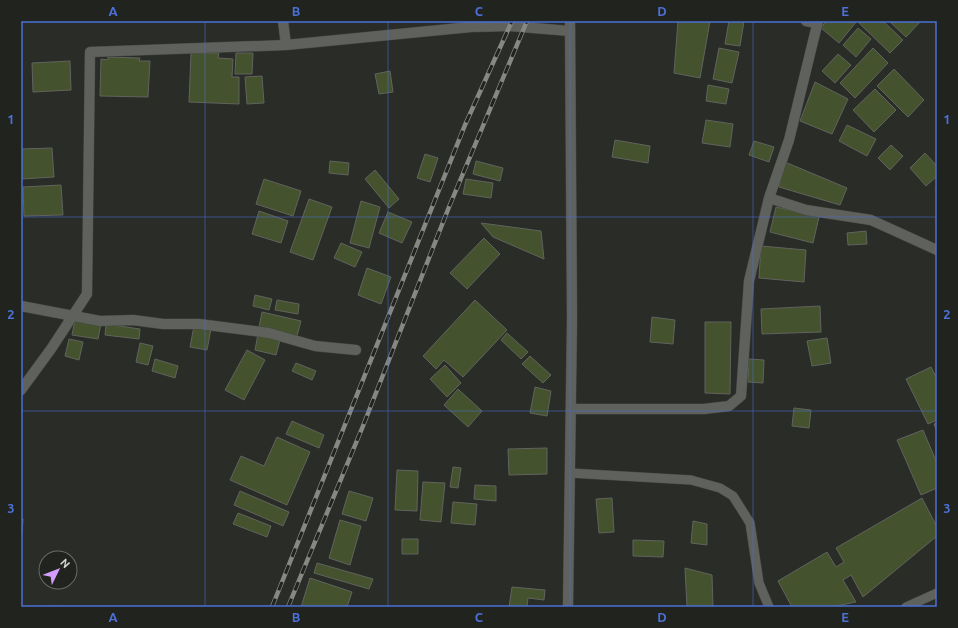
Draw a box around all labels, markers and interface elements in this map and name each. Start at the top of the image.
text: A [108,4,118,18]
text: B [292,4,301,18]
text: C [475,4,484,18]
text: D [657,4,667,18]
text: E [841,4,849,18]
text: 1 [7,112,15,126]
text: 1 [943,112,951,126]
text: 2 [7,307,15,321]
text: 2 [943,307,951,321]
text: 3 [7,501,15,515]
text: 3 [943,501,951,515]
north arrow [38,550,78,590]
text: N [58,556,73,570]
text: A [108,610,118,624]
text: B [292,610,301,624]
text: C [475,610,484,624]
text: D [657,610,667,624]
text: E [841,610,849,624]

